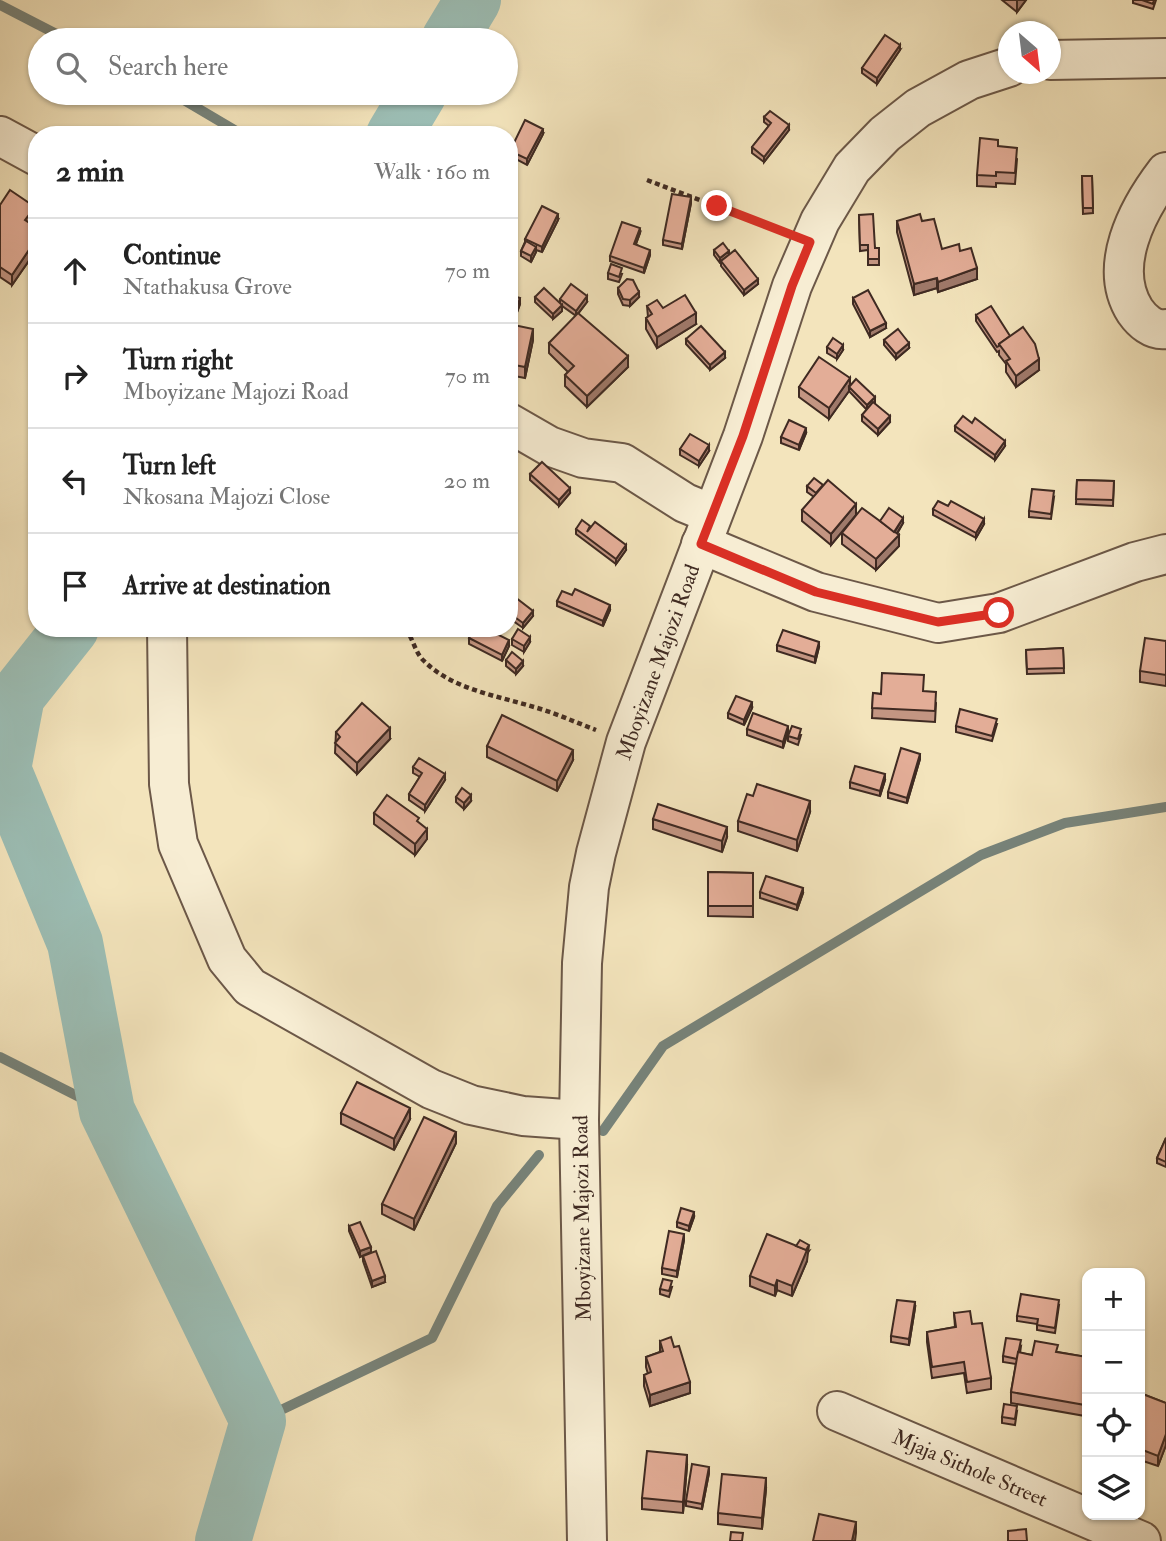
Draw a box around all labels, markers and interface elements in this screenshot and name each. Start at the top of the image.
north arrow [998,21,1061,84]
search box [28,28,518,105]
icon: search [52,48,90,86]
text: Search here [108,51,228,83]
text: 2 min [56,153,124,190]
text: Walk · 160 m [374,157,490,186]
route end [701,190,732,221]
text: Continue [123,240,221,272]
icon: ahead [56,252,94,290]
text: 70 m [445,256,490,285]
text: Ntathakusa Grove [123,272,292,301]
text: Turn right [123,345,233,377]
icon: right [56,357,94,395]
text: 70 m [445,361,490,390]
text: Mboyizane Majozi Road [123,377,349,406]
text: Turn left [123,450,216,482]
icon: left [56,462,94,500]
text: 20 m [444,466,490,495]
text: Nkosana Majozi Close [123,482,330,511]
street label: Mboyizane Majozi Road [611,560,707,764]
icon: arrive [56,567,94,605]
text: Arrive at destination [123,570,331,602]
route start [983,597,1014,628]
street label: Mboyizane Majozi Road [567,1114,598,1321]
map controls [1082,1268,1145,1520]
button: + [1082,1268,1145,1331]
button: − [1082,1331,1145,1394]
button: locate [1082,1394,1145,1457]
street label: Mjaja Sithole Street [888,1424,1051,1513]
button: layers [1082,1457,1145,1520]

